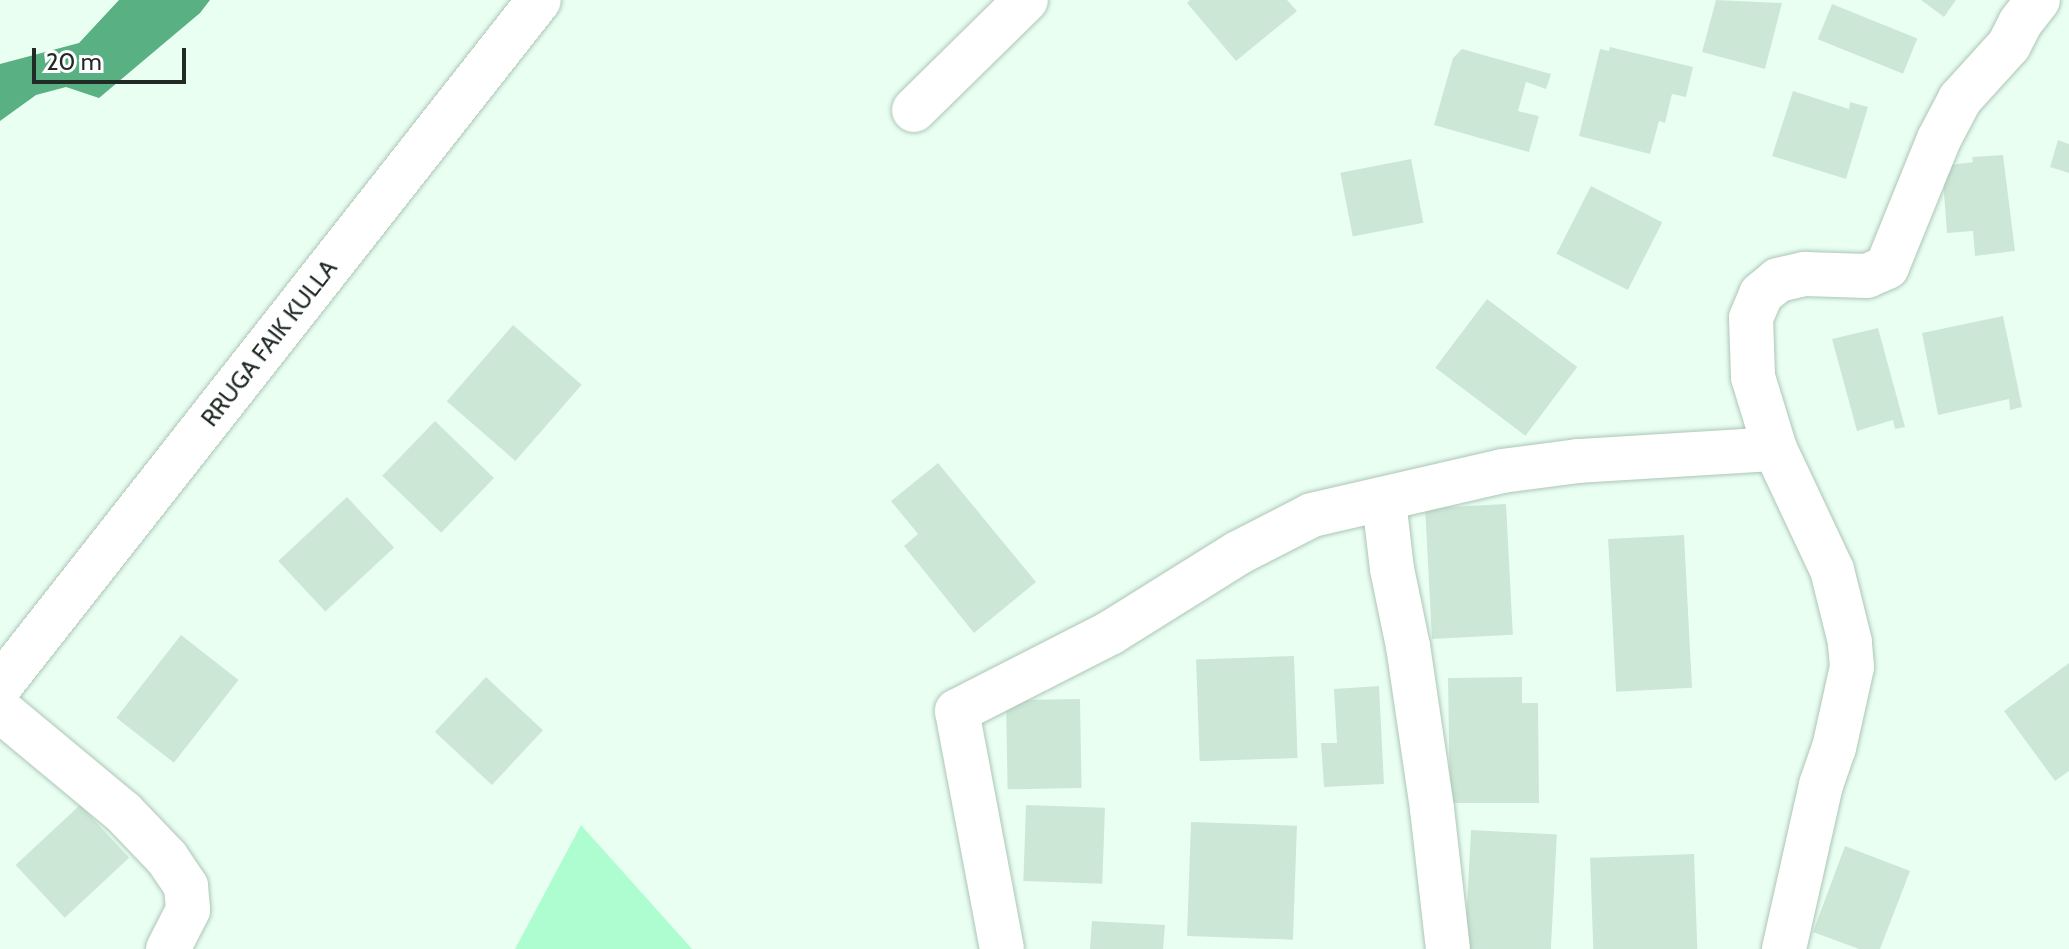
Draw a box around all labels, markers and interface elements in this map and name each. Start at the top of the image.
scale bar [36,32,190,82]
text: 20 m [46,47,102,76]
street label: RRUGA FAIK KULLA [195,254,343,432]

